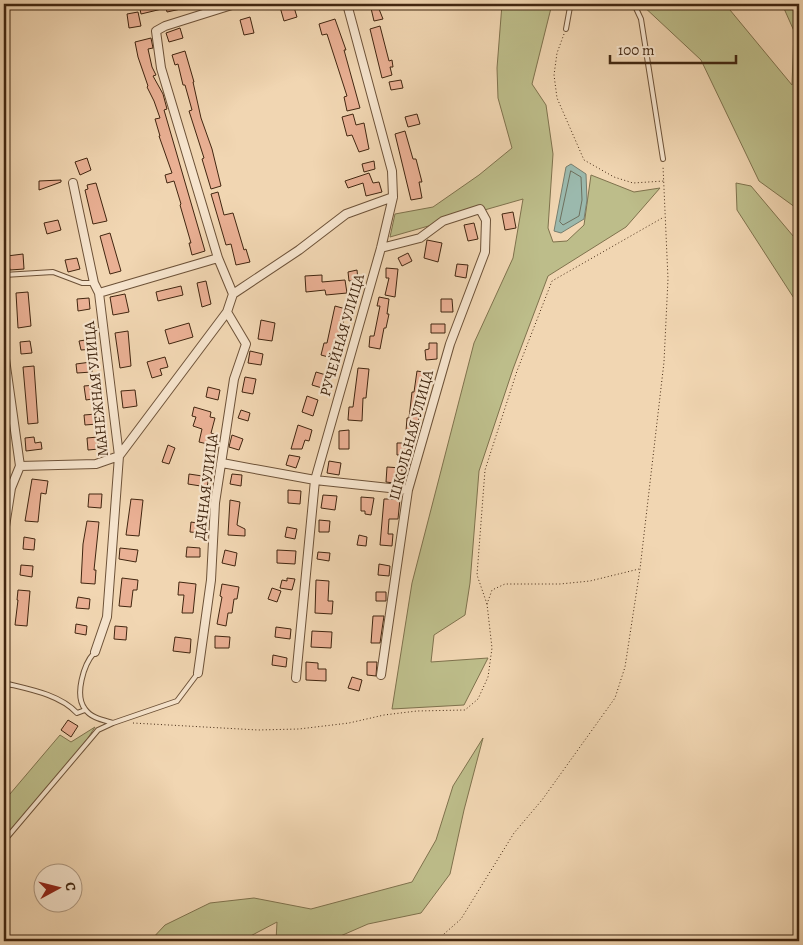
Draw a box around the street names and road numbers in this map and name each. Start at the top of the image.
street label: РУЧЕЙНАЯ УЛИЦА [315,271,369,399]
street label: МАНЕЖНАЯ УЛИЦА [79,320,113,458]
street label: ШКОЛЬНАЯ УЛИЦА [384,368,438,502]
street label: ДАЧНАЯ УЛИЦА [190,432,222,541]

